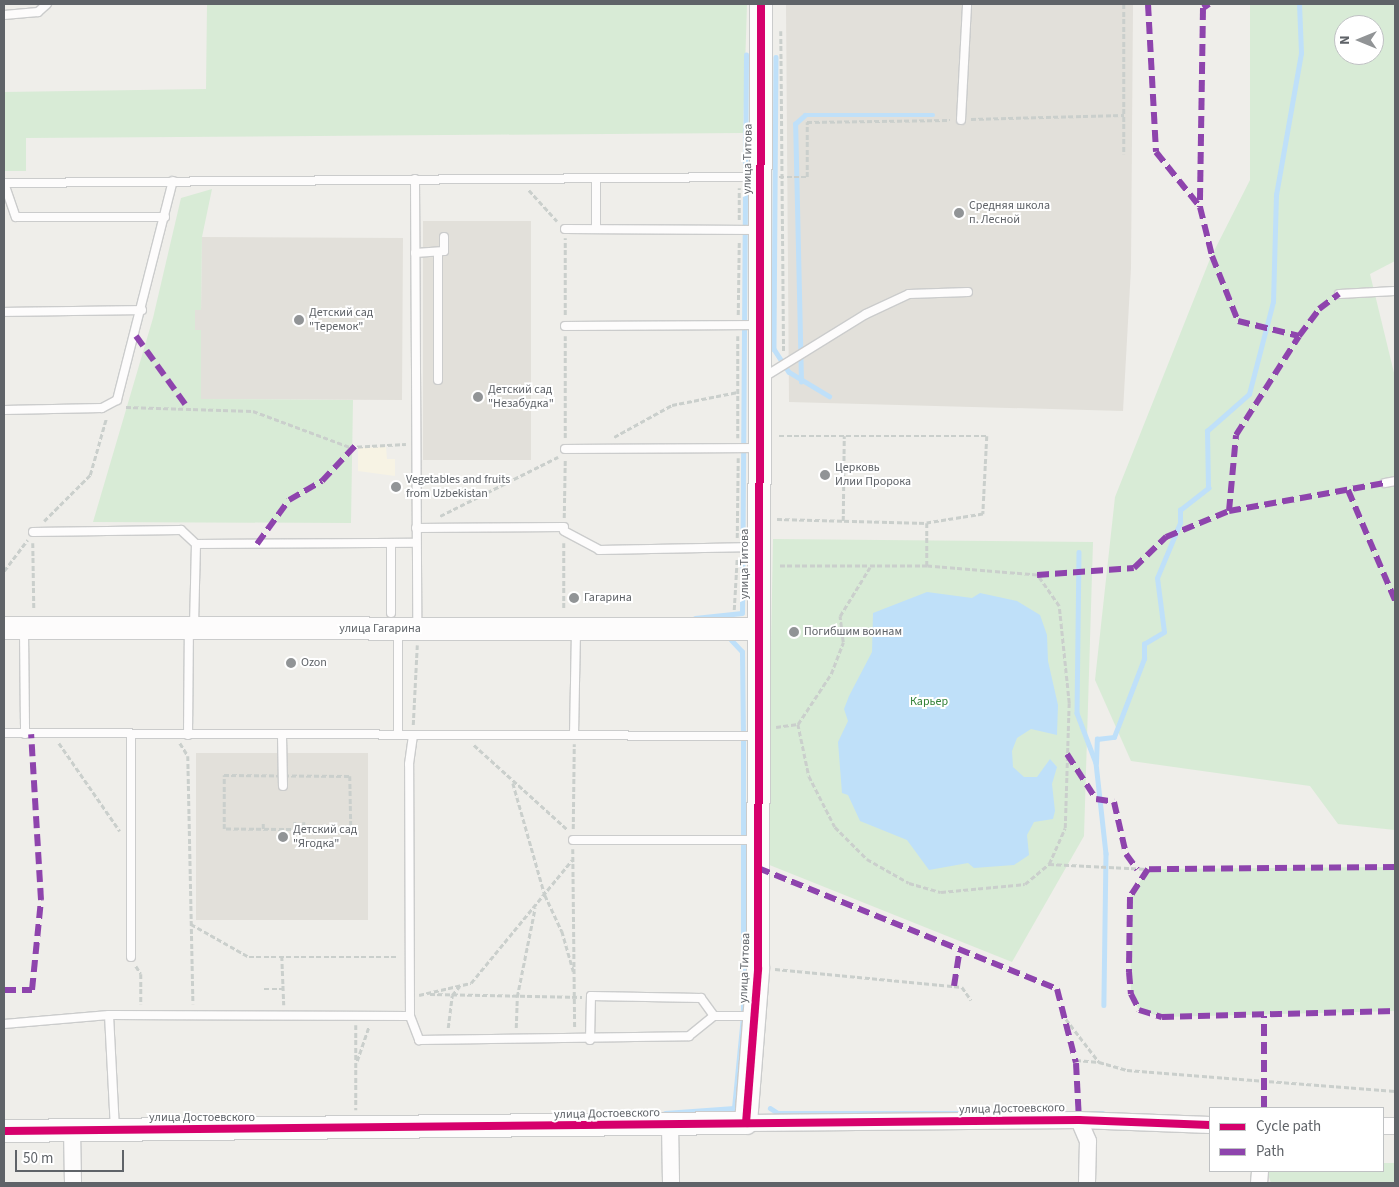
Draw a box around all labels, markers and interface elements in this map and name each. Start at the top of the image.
north arrow [1334,15,1384,65]
text: N [1335,35,1355,45]
street label: улица Титова [740,124,756,194]
place label: Средняя школа п. Лесной [969,199,1050,227]
marker: Средняя школа п. Лесной [953,207,965,219]
place label: Детский сад "Теремок" [309,306,373,334]
marker: Детский сад "Теремок" [293,314,305,326]
place label: Детский сад "Незабудка" [488,383,554,411]
marker: Детский сад "Незабудка" [472,391,484,403]
place label: Церковь Илии Пророка [835,461,911,489]
marker: Церковь Илии Пророка [819,469,831,481]
place label: Vegetables and fruits from Uzbekistan [406,473,510,501]
marker: Vegetables and fruits from Uzbekistan [390,481,402,493]
street label: улица Титова [738,529,752,599]
place label: Гагарина [584,591,632,605]
marker: Гагарина [568,592,580,604]
street label: улица Гагарина [339,622,421,636]
place label: Погибшим воинам [804,625,902,639]
marker: Погибшим воинам [788,626,800,638]
place label: Ozon [301,656,327,670]
marker: Ozon [285,657,297,669]
park label: Карьер [910,695,948,709]
place label: Детский сад "Ягодка" [293,823,357,851]
marker: Детский сад "Ягодка" [277,831,289,843]
street label: улица Титова [737,933,753,1003]
street label: улица Достоевского [959,1101,1065,1117]
street label: улица Достоевского [554,1106,660,1122]
legend [1209,1107,1384,1172]
street label: улица Достоевского [149,1111,255,1125]
text: Cycle path [1256,1116,1321,1137]
scale bar [18,1140,126,1172]
text: Path [1256,1141,1284,1162]
text: 50 m [23,1148,53,1169]

